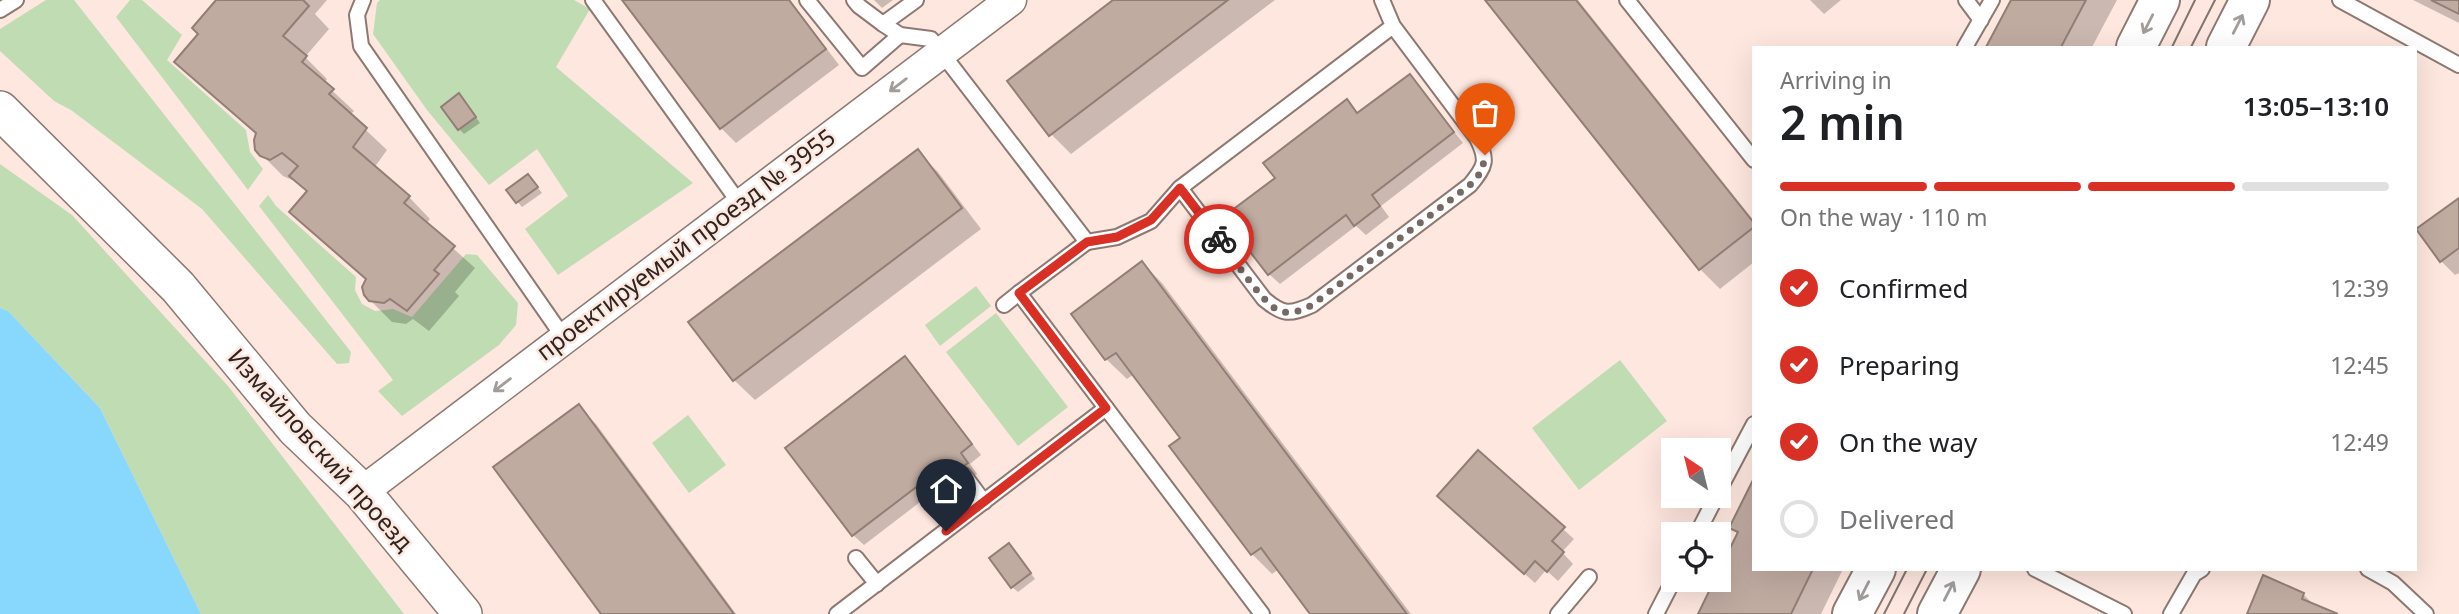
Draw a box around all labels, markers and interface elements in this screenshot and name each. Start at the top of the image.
one-way arrow [2141,13,2154,34]
one-way arrow [2231,14,2245,35]
text: Arriving in [1780,64,1892,96]
one-way arrow [889,78,908,92]
pin [1455,83,1515,155]
text: 13:05–13:10 [2243,88,2389,124]
text: 2 min [1780,91,1905,153]
icon: bag [1466,94,1504,132]
street label: проектируемый проезд № 3955 [529,120,841,367]
text: On the way · 110 m [1780,201,1987,233]
courier [1184,204,1254,274]
icon: bike [1200,220,1238,258]
icon: check [1780,269,1818,307]
text: Confirmed [1839,270,1969,306]
text: 12:39 [2330,272,2389,304]
street label: Измайловский проезд [221,341,421,558]
icon: check [1780,346,1818,384]
text: Preparing [1839,347,1960,383]
text: 12:45 [2330,349,2389,381]
one-way arrow [493,378,512,393]
icon: check [1780,423,1818,461]
text: On the way [1839,424,1977,460]
text: 12:49 [2330,426,2389,458]
north arrow [1661,438,1731,508]
map controls [1661,438,1731,592]
pin [916,459,976,531]
icon: home [927,470,965,508]
text: Delivered [1839,501,1955,537]
button: locate [1661,522,1731,592]
one-way arrow [1857,580,1870,601]
one-way arrow [1943,581,1956,602]

